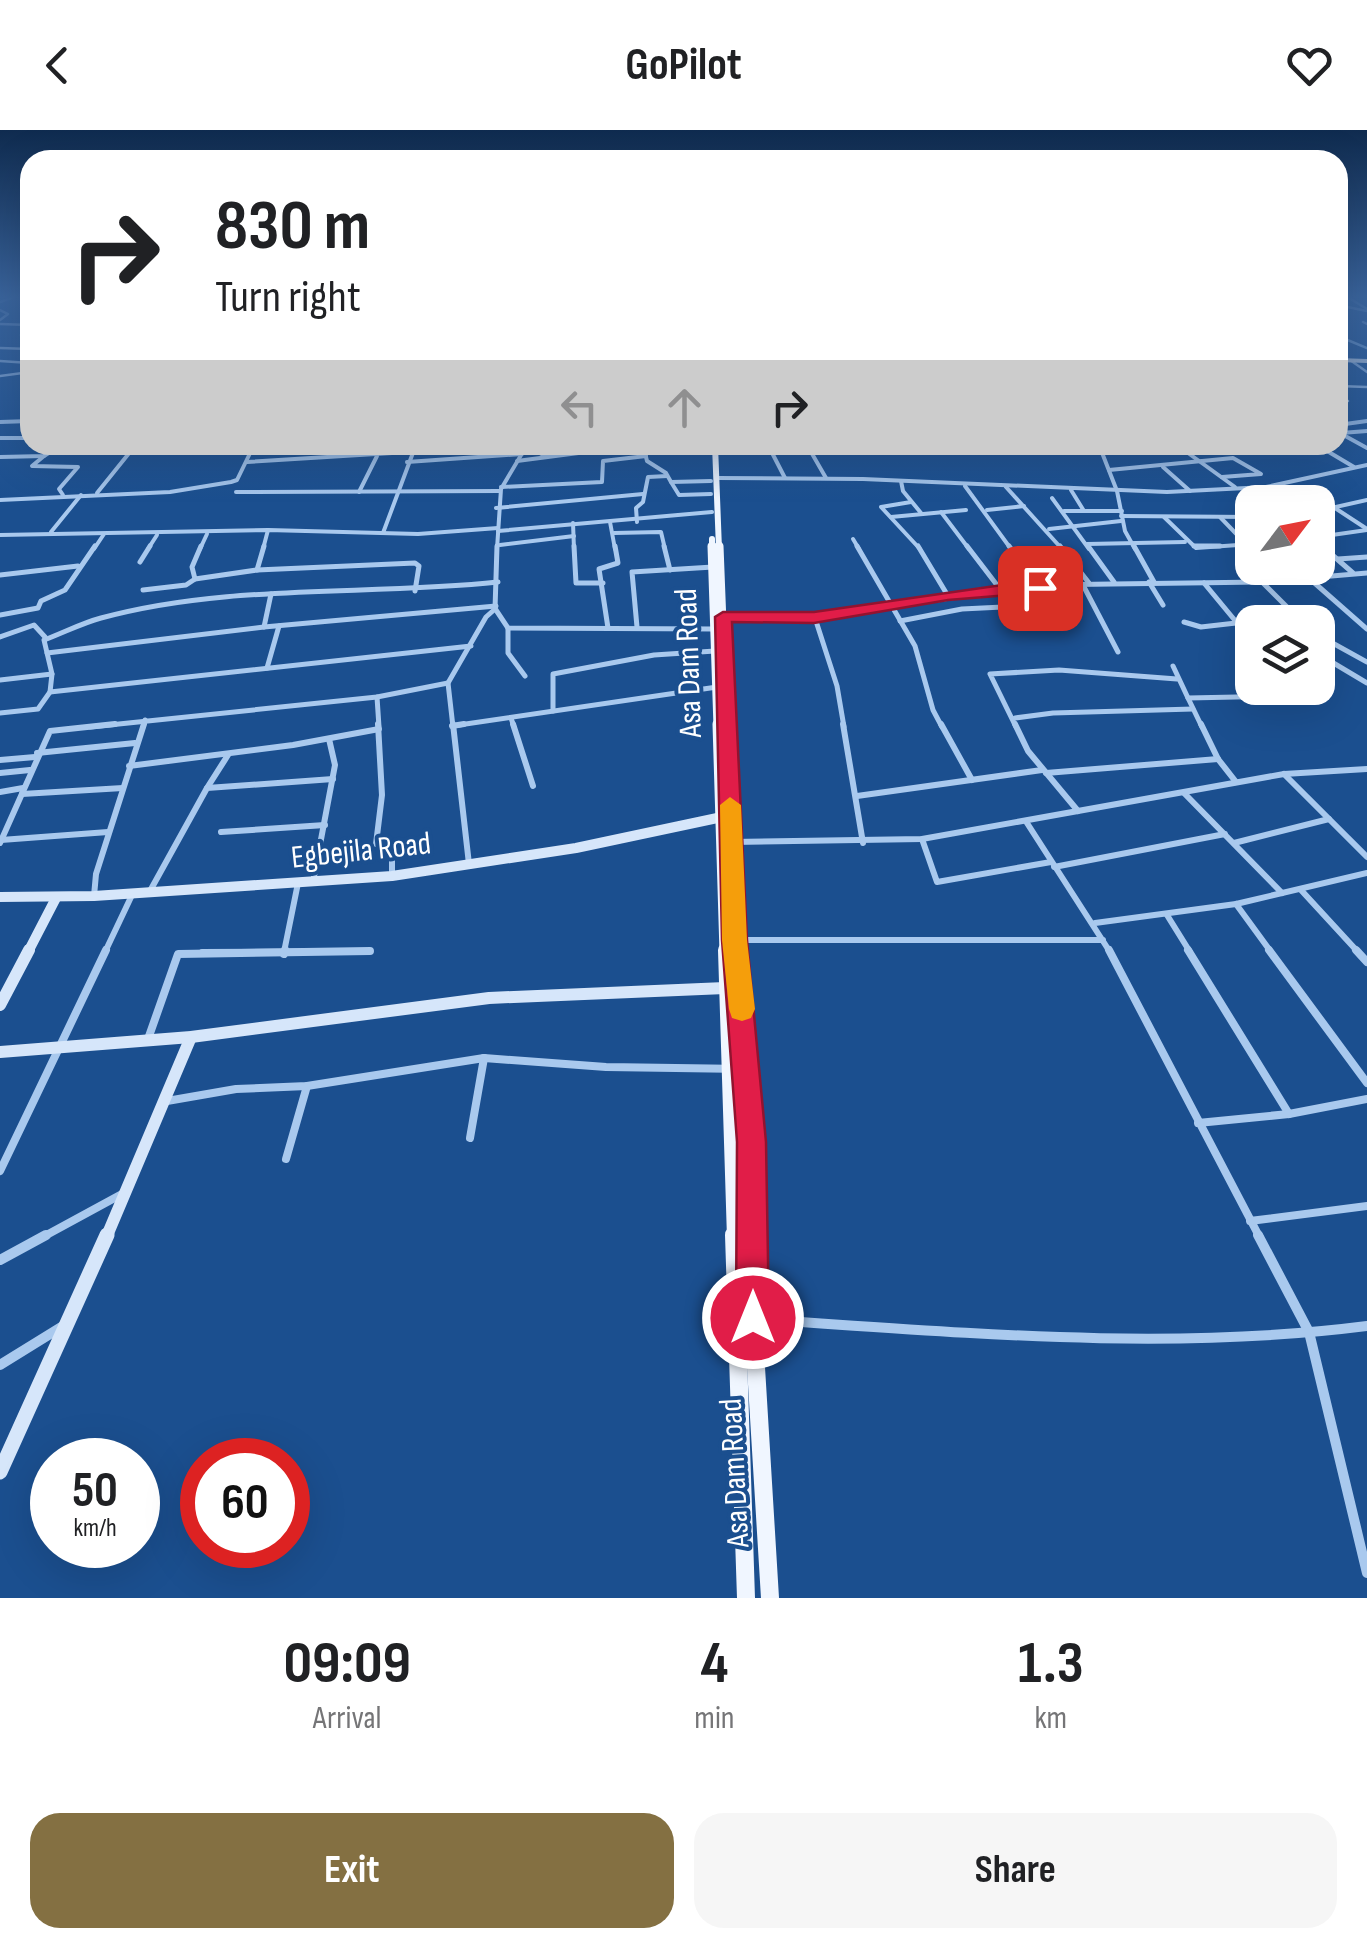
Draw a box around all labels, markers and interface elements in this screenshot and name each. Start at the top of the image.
icon: back [30,38,85,93]
text: GoPilot [625,38,742,93]
icon: heart [1282,38,1337,93]
text: 830 m [215,185,370,269]
icon: right [50,190,180,320]
text: Turn right [215,270,361,325]
icon: left [552,380,607,435]
icon: ahead [657,380,712,435]
icon: right [762,380,817,435]
north arrow [1235,485,1335,585]
map controls [1235,485,1335,705]
pin [998,546,1083,631]
icon: arrive [1013,561,1068,616]
street label: Asa Dam Road [667,588,711,739]
button: layers [1235,605,1335,705]
street label: Egbejila Road [289,824,433,878]
position arrow [701,1266,805,1370]
street label: Asa Dam Road [712,1397,758,1550]
speed limit sign: 60 [180,1438,310,1568]
text: 50 [72,1461,118,1521]
text: km/h [73,1513,117,1544]
text: 09:09 [283,1628,411,1700]
text: 4 [701,1628,728,1700]
text: 1.3 [1018,1628,1084,1700]
text: Arrival [313,1699,382,1738]
text: min [694,1699,735,1738]
text: km [1034,1699,1067,1738]
button: Exit [30,1813,674,1928]
button: Share [694,1813,1337,1928]

